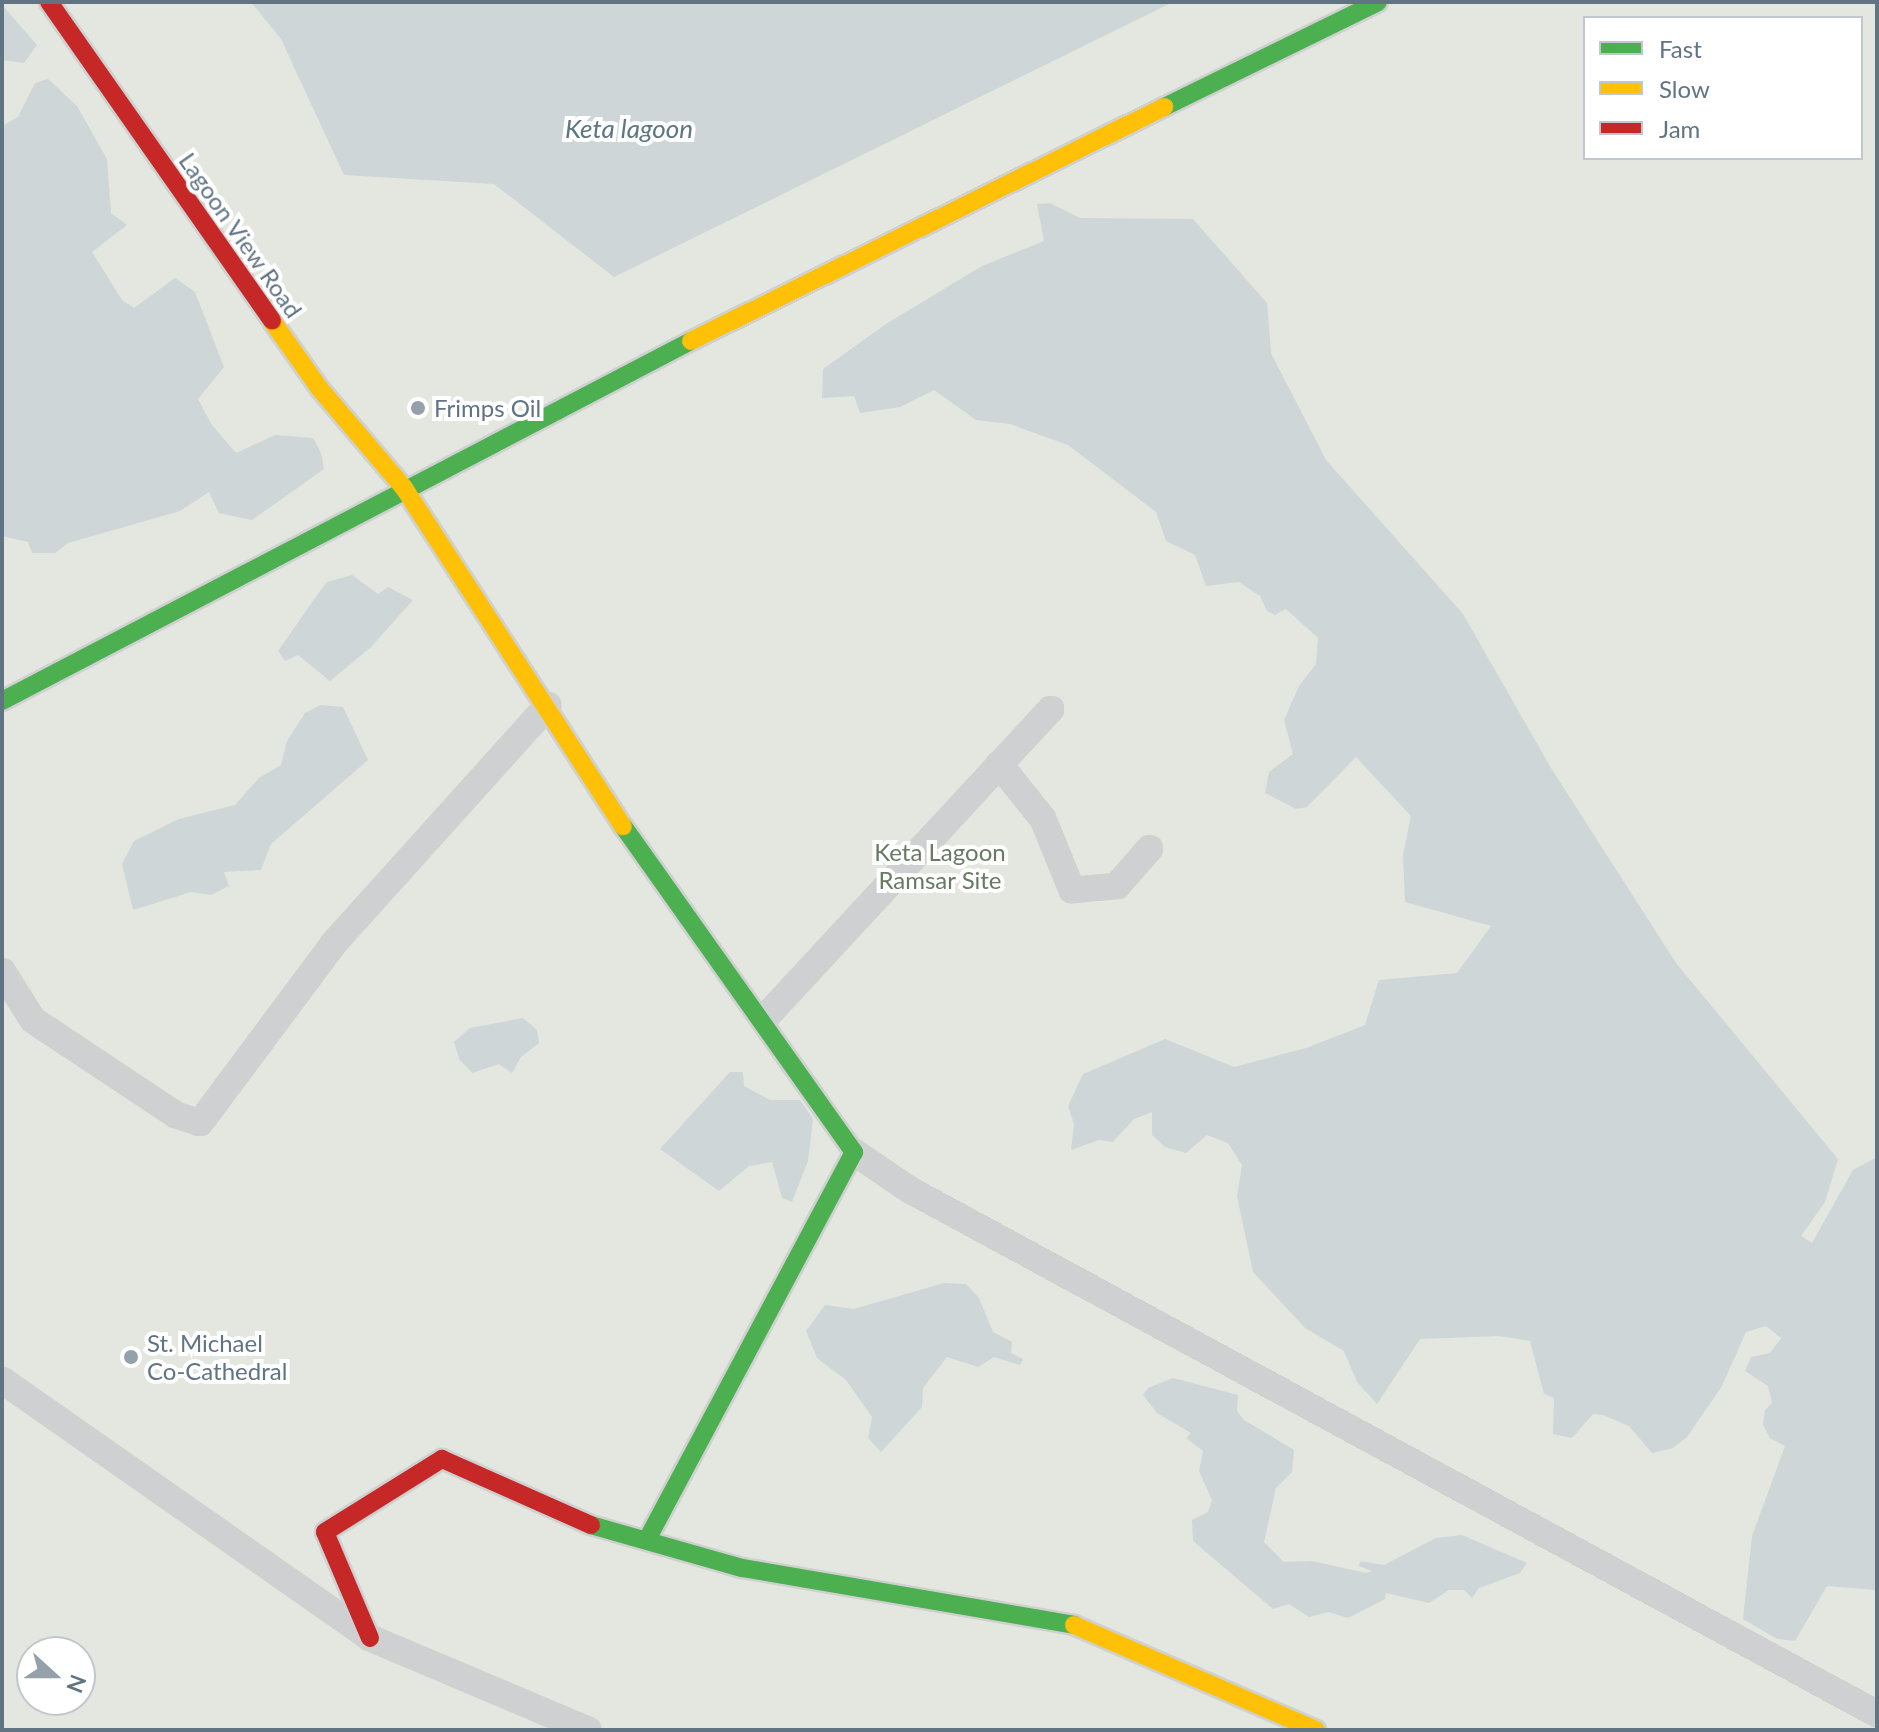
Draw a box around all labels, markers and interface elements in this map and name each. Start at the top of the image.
legend [1583,16,1863,160]
text: Fast [1659,34,1702,63]
text: Slow [1659,74,1710,103]
water label: Keta lagoon [565,113,693,145]
text: Jam [1659,114,1700,143]
street label: Lagoon View Road [173,146,309,324]
place label: Frimps Oil [434,394,541,422]
marker: Frimps Oil [409,399,427,417]
park label: Keta Lagoon Ramsar Site [874,838,1006,894]
place label: St. Michael Co-Cathedral [147,1329,287,1385]
marker: St. Michael Co-Cathedral [122,1348,140,1366]
north arrow [16,1636,96,1716]
text: N [61,1671,93,1697]

